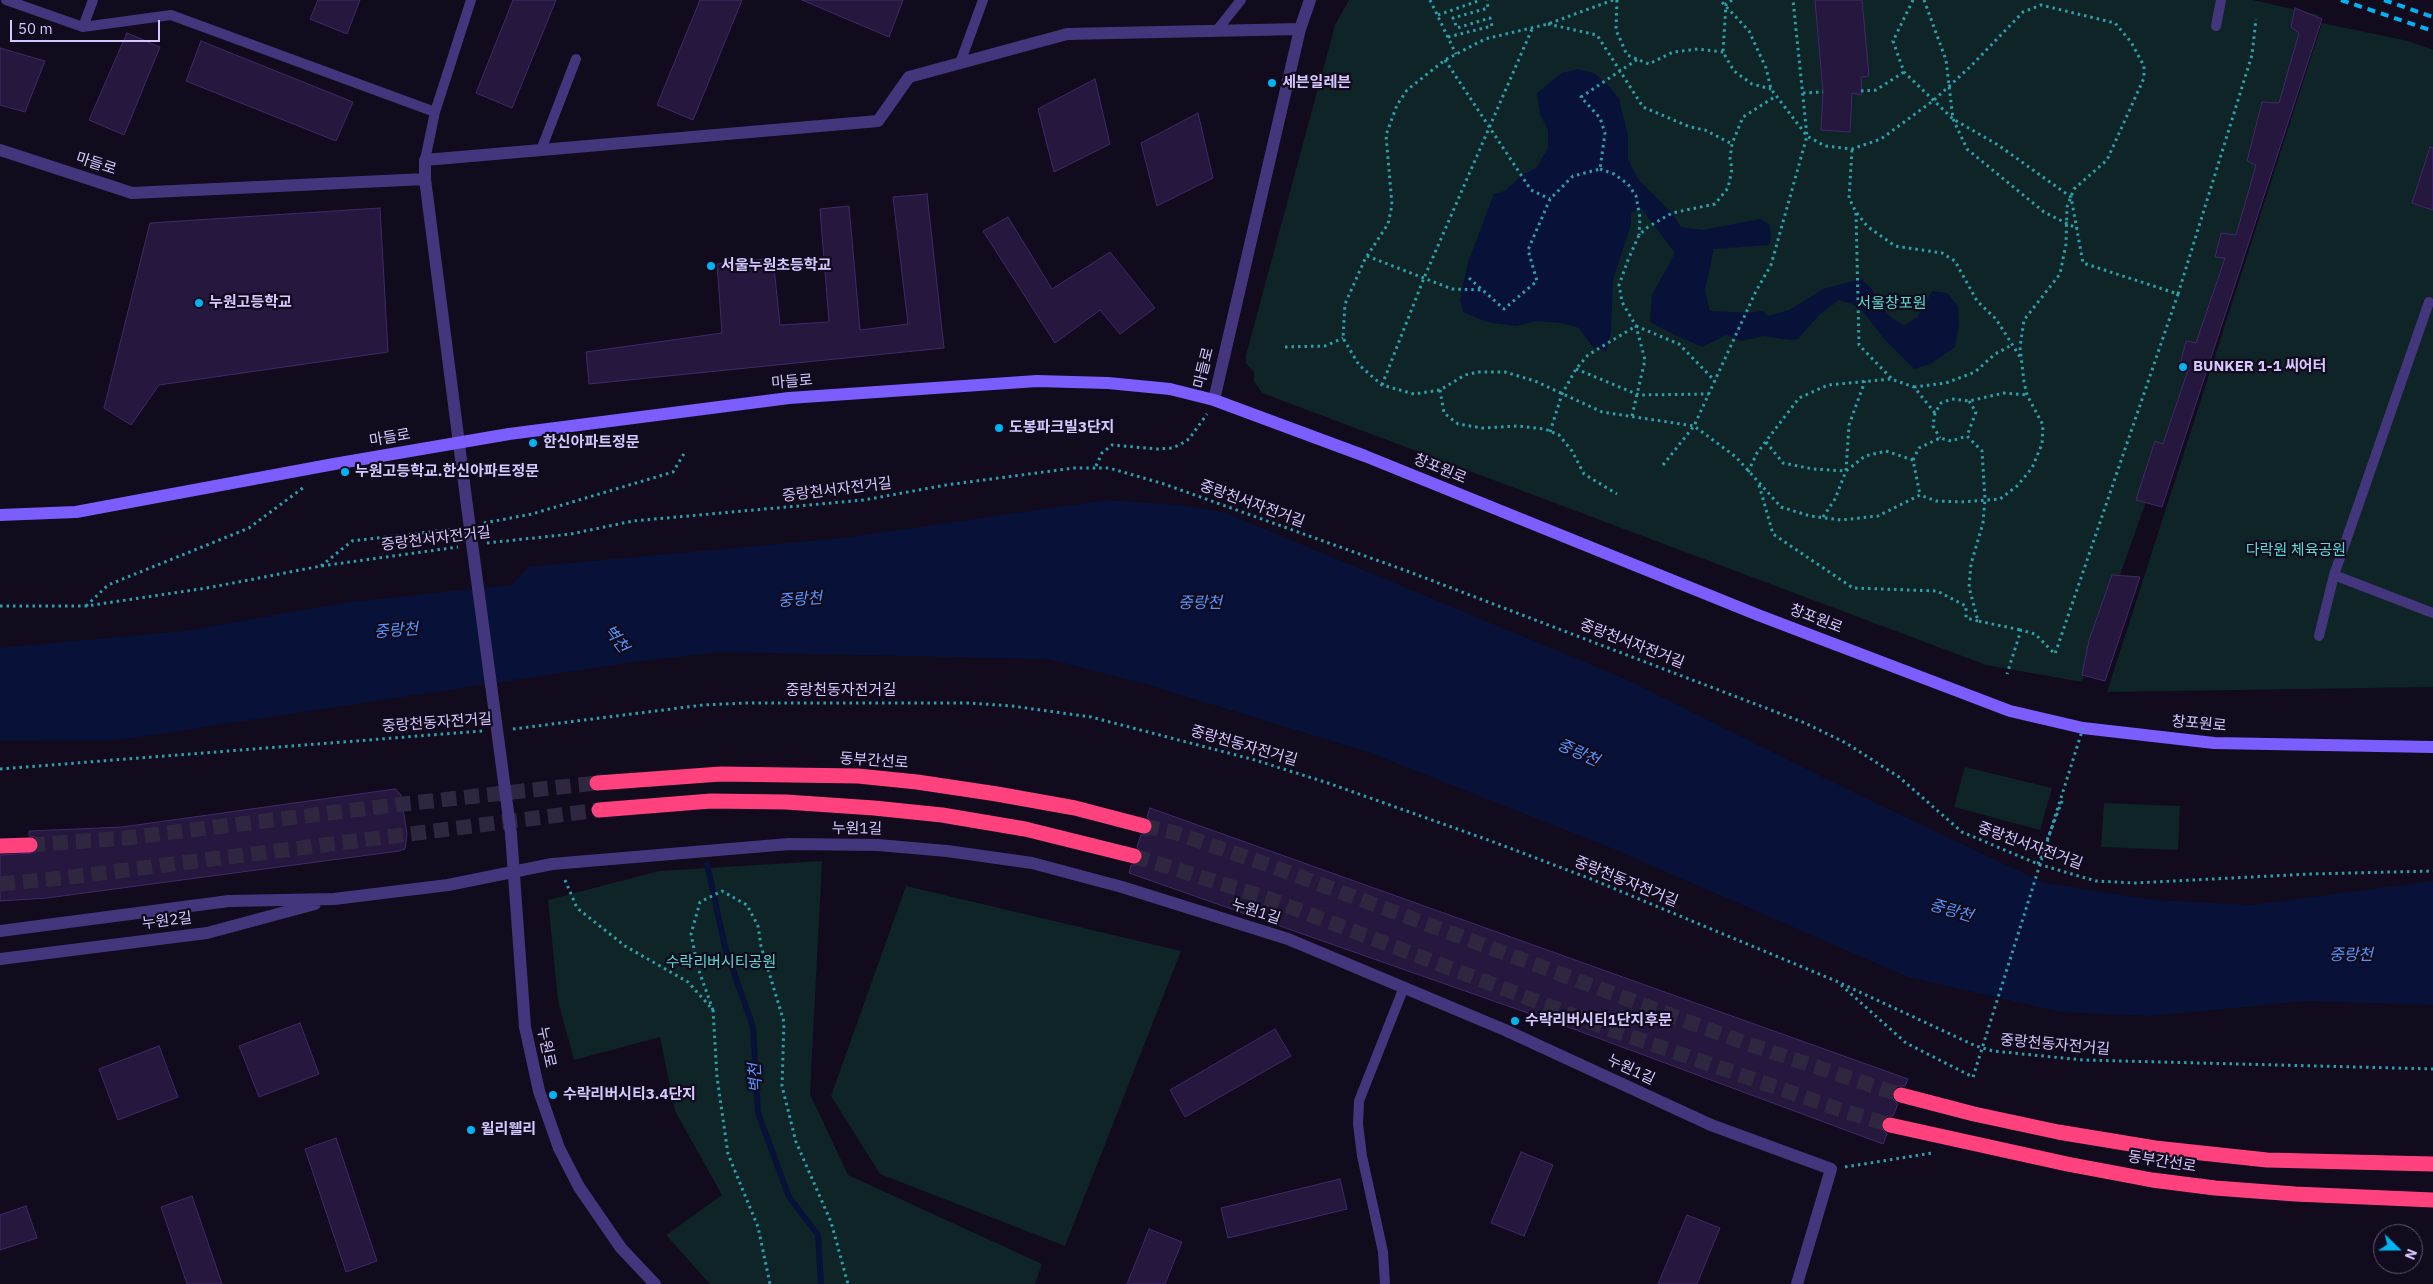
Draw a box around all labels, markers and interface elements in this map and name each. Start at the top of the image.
scale bar [12,10,162,42]
text: 50 m [18,19,53,38]
place label: 세븐일레븐 [1282,74,1351,92]
marker: 세븐일레븐 [1266,77,1278,89]
street label: 마들로 [74,149,118,179]
place label: 서울누원초등학교 [721,257,831,275]
marker: 서울누원초등학교 [705,260,717,272]
place label: 누원고등학교 [209,294,292,312]
park label: 서울창포원 [1858,295,1926,313]
marker: 누원고등학교 [193,297,205,309]
street label: 마들로 [1190,346,1218,390]
place label: BUNKER 1-1 씨어터 [2193,358,2326,376]
marker: BUNKER 1-1 씨어터 [2177,361,2189,373]
street label: 마들로 [771,371,813,393]
place label: 도봉파크빌3단지 [1009,419,1115,437]
marker: 도봉파크빌3단지 [993,422,1005,434]
street label: 마들로 [368,426,412,450]
place label: 한신아파트정문 [543,434,640,452]
marker: 한신아파트정문 [527,437,539,449]
street label: 창포원로 [1411,450,1469,488]
place label: 누원고등학교.한신아파트정문 [355,463,539,481]
marker: 누원고등학교.한신아파트정문 [339,466,351,478]
street label: 중랑천서자전거길 [781,474,893,506]
street label: 중랑천서자전거길 [1197,477,1307,531]
street label: 중랑천서자전거길 [380,523,492,555]
park label: 다락원 체육공원 [2246,542,2346,560]
water label: 중랑천 [777,589,823,611]
water label: 중랑천 [1178,593,1222,613]
street label: 창포원로 [1787,601,1845,637]
street label: 중랑천서자전거길 [1577,616,1687,672]
water label: 중랑천 [373,620,419,642]
water label: 벽천 [599,621,633,657]
street label: 중랑천동자전거길 [786,682,896,700]
street label: 중랑천동자전거길 [381,710,493,736]
street label: 창포원로 [2171,713,2227,735]
street label: 중랑천동자전거길 [1188,722,1300,770]
water label: 중랑천 [1554,735,1602,771]
street label: 동부간선로 [839,750,909,772]
street label: 중랑천서자전거길 [1975,819,2085,873]
street label: 누원1길 [832,820,882,838]
street label: 중랑천동자전거길 [1571,853,1681,911]
street label: 누원1길 [1229,896,1283,928]
water label: 중랑천 [1927,896,1975,926]
street label: 누원2길 [141,909,193,933]
water label: 중랑천 [2329,945,2373,965]
park label: 수락리버시티공원 [666,954,776,972]
place label: 수락리버시티1단지후문 [1525,1012,1672,1030]
marker: 수락리버시티1단지후문 [1509,1015,1521,1027]
street label: 누원로 [533,1025,559,1069]
street label: 중랑천동자전거길 [1999,1031,2111,1059]
street label: 누원1길 [1604,1051,1658,1089]
water label: 벽천 [746,1063,766,1093]
place label: 수락리버시티3.4단지 [563,1086,696,1104]
marker: 수락리버시티3.4단지 [547,1089,559,1101]
place label: 윌리웰리 [481,1121,536,1139]
marker: 윌리웰리 [465,1124,477,1136]
street label: 동부간선로 [2127,1148,2197,1176]
north arrow [2373,1224,2423,1274]
text: N [2401,1246,2421,1262]

